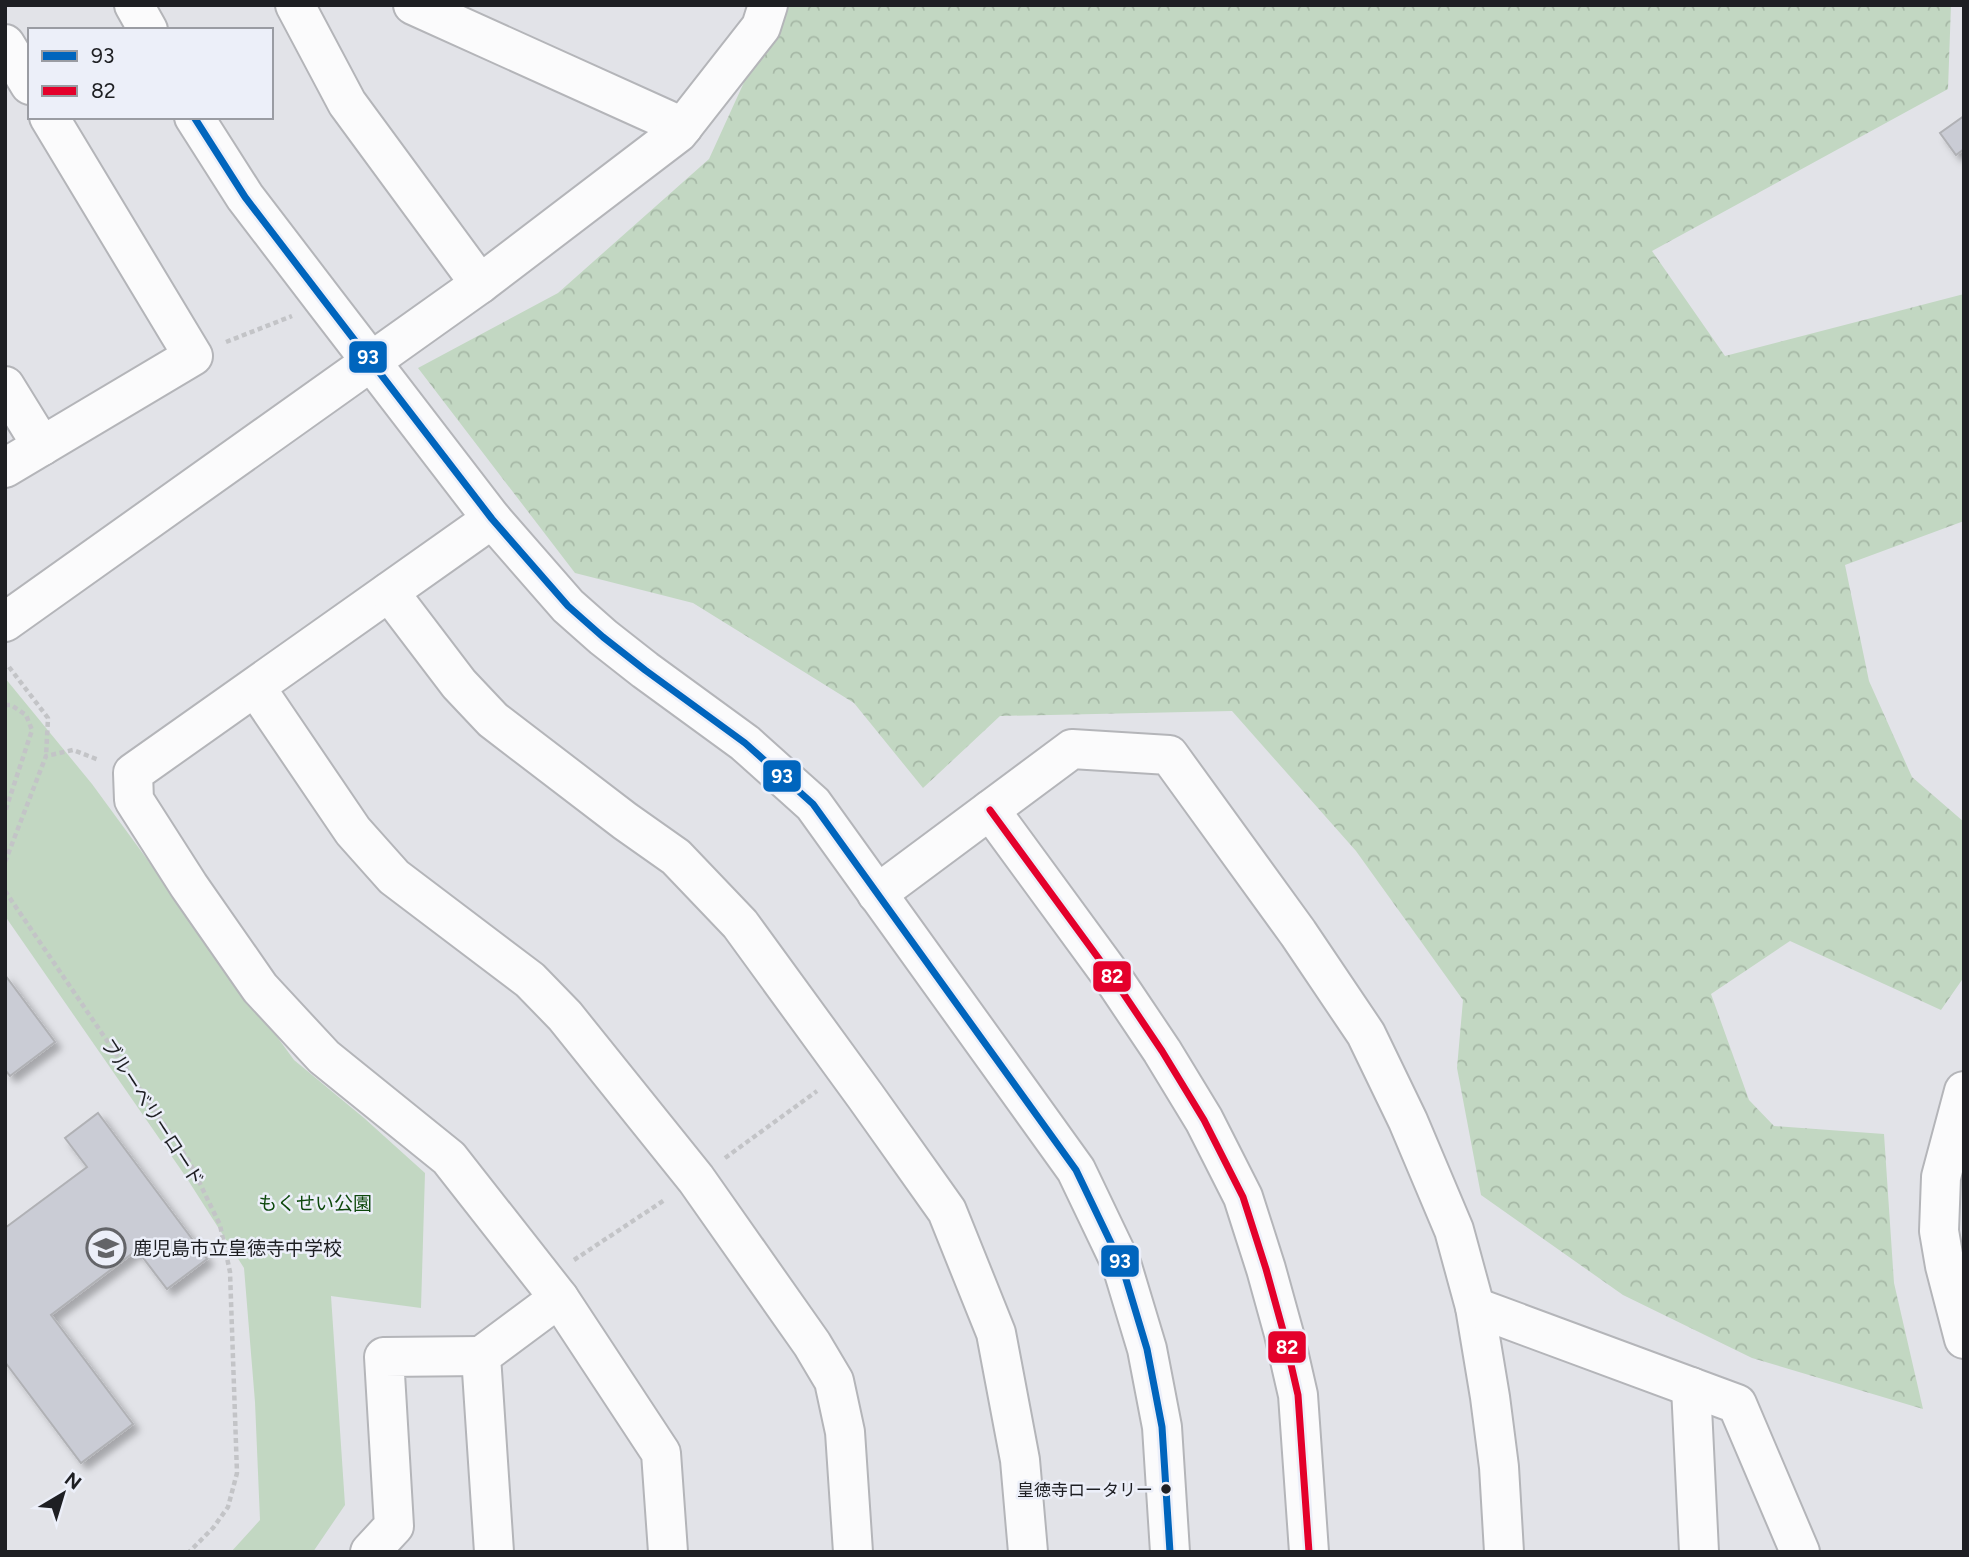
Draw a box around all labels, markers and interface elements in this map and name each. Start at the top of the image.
legend [28,28,273,119]
text: 93 [91,43,114,68]
text: 82 [91,78,116,103]
line badge: 93 [348,340,388,374]
text: 93 [357,346,379,369]
line badge: 93 [762,759,802,793]
text: 93 [771,765,793,788]
line badge: 82 [1092,960,1132,993]
text: 82 [1101,965,1123,988]
street label: ブルーベリーロード [96,1034,209,1190]
park label: もくせい公園 [258,1192,372,1215]
school or university icon: 鹿児島市立皇徳寺中学校 [85,1227,127,1269]
place label: 鹿児島市立皇徳寺中学校 [133,1237,342,1260]
line badge: 93 [1100,1244,1140,1278]
text: 93 [1109,1250,1131,1273]
line badge: 82 [1267,1330,1307,1364]
text: 82 [1276,1336,1298,1359]
north arrow [28,1459,98,1529]
text: N [60,1467,86,1495]
place label: 皇徳寺ロータリー [1017,1480,1153,1500]
marker: 皇徳寺ロータリー [1159,1482,1173,1496]

